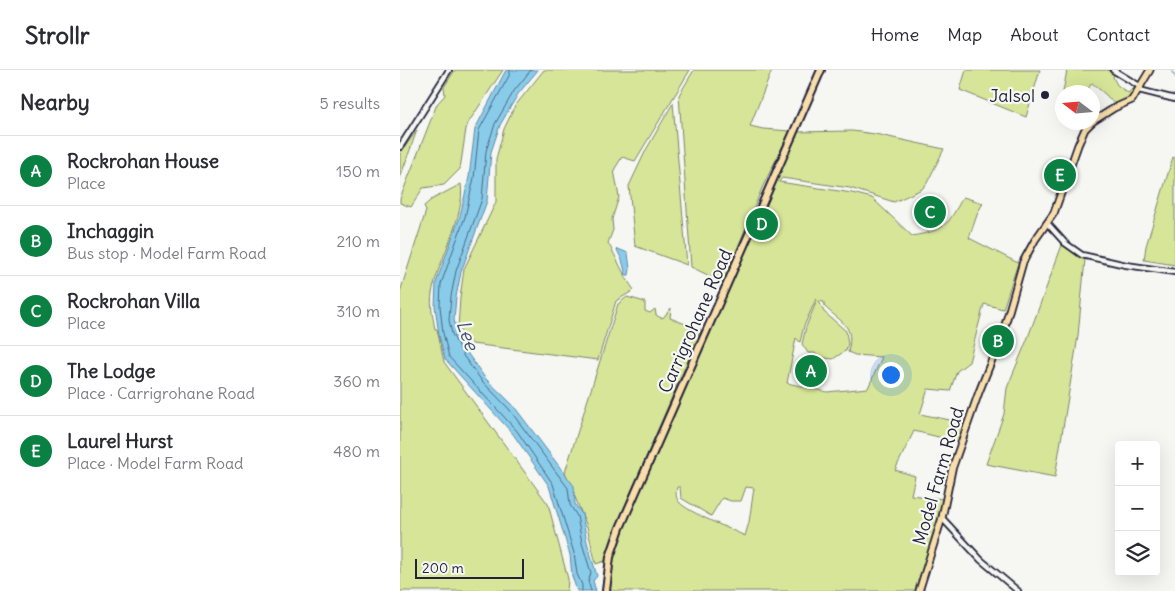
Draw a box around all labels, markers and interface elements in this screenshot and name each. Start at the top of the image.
text: Strollr [25,20,90,50]
text: Home [871,23,919,46]
text: Map [947,23,982,46]
text: About [1010,23,1058,46]
text: Contact [1086,23,1150,46]
place label: Jalsol [989,84,1035,107]
north arrow [1055,85,1100,130]
text: Nearby [20,89,90,116]
marker: Jalsol [1039,89,1051,101]
text: 5 results [319,93,380,113]
text: Rockrohan House [67,149,219,173]
pin: E [1044,156,1076,194]
text: A [31,161,41,181]
text: 150 m [336,161,380,181]
text: Place [67,173,106,193]
pin: C [914,193,946,231]
pin: D [746,205,778,243]
text: Inchaggin [67,219,154,243]
text: B [31,231,41,251]
text: 210 m [337,231,380,251]
text: Bus stop · Model Farm Road [67,243,266,263]
street label: Carrigrohane Road [653,245,737,397]
text: Rockrohan Villa [67,289,200,313]
text: C [31,301,41,321]
text: 310 m [336,301,380,321]
text: Place [67,313,106,333]
water label: Lee [452,317,485,355]
pin: B [982,322,1014,360]
pin: A [795,352,827,390]
text: The Lodge [67,359,155,383]
your location [878,362,904,388]
text: D [30,371,42,391]
text: 360 m [333,371,380,391]
text: Place · Carrigrohane Road [67,383,255,403]
street label: Model Farm Road [907,404,969,548]
text: Laurel Hurst [67,429,173,453]
text: E [31,441,41,461]
text: 480 m [333,441,380,461]
map controls [1115,441,1160,576]
button: + [1115,441,1160,486]
text: Place · Model Farm Road [67,453,243,473]
button: − [1115,486,1160,531]
button: layers [1115,531,1160,576]
scale bar [415,556,524,579]
text: 200 m [422,559,464,577]

